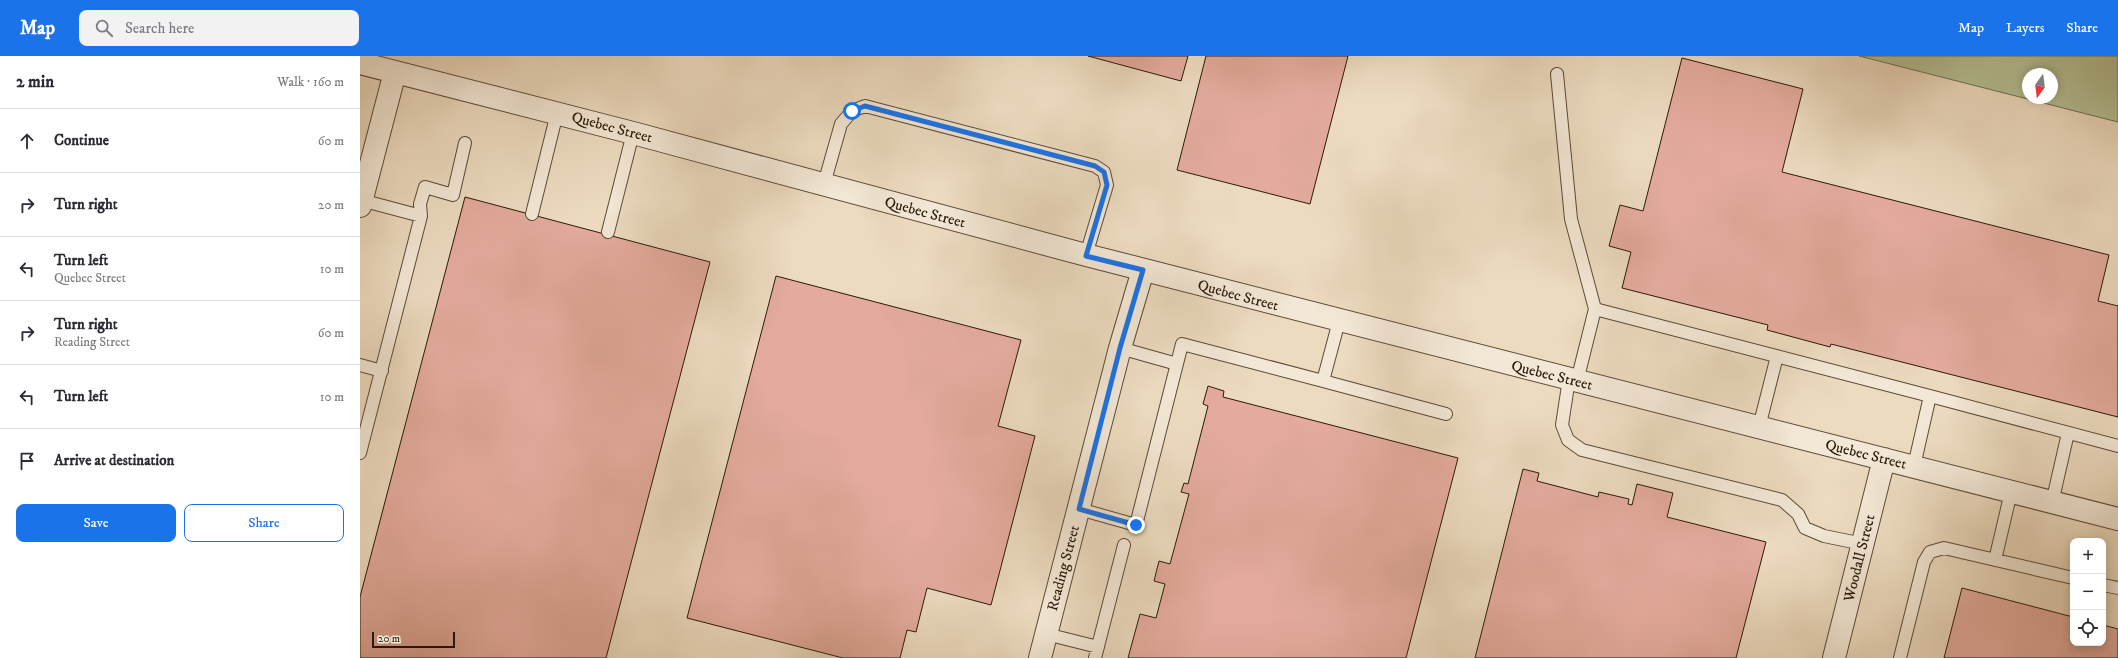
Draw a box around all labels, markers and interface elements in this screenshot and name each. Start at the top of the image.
search box [79,10,359,46]
text: Map [20,17,55,40]
icon: search [93,17,115,39]
text: Search here [125,19,194,38]
text: Map [1958,19,1984,37]
text: Layers [2006,19,2044,37]
text: Share [2066,19,2098,37]
north arrow [2022,68,2058,104]
text: 2 min [16,71,54,93]
text: Walk · 160 m [277,74,344,90]
route start [843,102,861,120]
street label: Quebec Street [569,108,655,147]
icon: ahead [16,130,38,152]
text: Continue [54,131,109,150]
text: 60 m [318,133,344,149]
street label: Quebec Street [882,193,968,232]
icon: right [16,194,38,216]
text: Turn right [54,195,117,214]
text: 20 m [318,197,344,213]
text: Turn left [54,251,108,270]
icon: left [16,258,38,280]
text: 10 m [320,261,344,277]
text: Quebec Street [54,270,126,286]
street label: Quebec Street [1195,276,1281,315]
text: Turn right [54,315,117,334]
icon: right [16,322,38,344]
text: 60 m [318,325,344,341]
text: Reading Street [54,334,130,350]
street label: Quebec Street [1509,356,1595,395]
icon: left [16,386,38,408]
text: Turn left [54,387,108,406]
text: 10 m [320,389,344,405]
street label: Quebec Street [1823,435,1909,474]
icon: arrive [16,450,38,472]
text: Arrive at destination [54,451,174,470]
button: Save [16,504,176,542]
button: Share [184,504,344,542]
street label: Woodall Street [1839,512,1880,605]
route end [1127,516,1145,534]
street label: Reading Street [1043,523,1084,613]
map controls [2070,538,2106,646]
button: + [2070,538,2106,574]
button: − [2070,574,2106,610]
button: locate [2070,610,2106,646]
scale bar [372,630,455,649]
text: 20 m [378,632,400,646]

